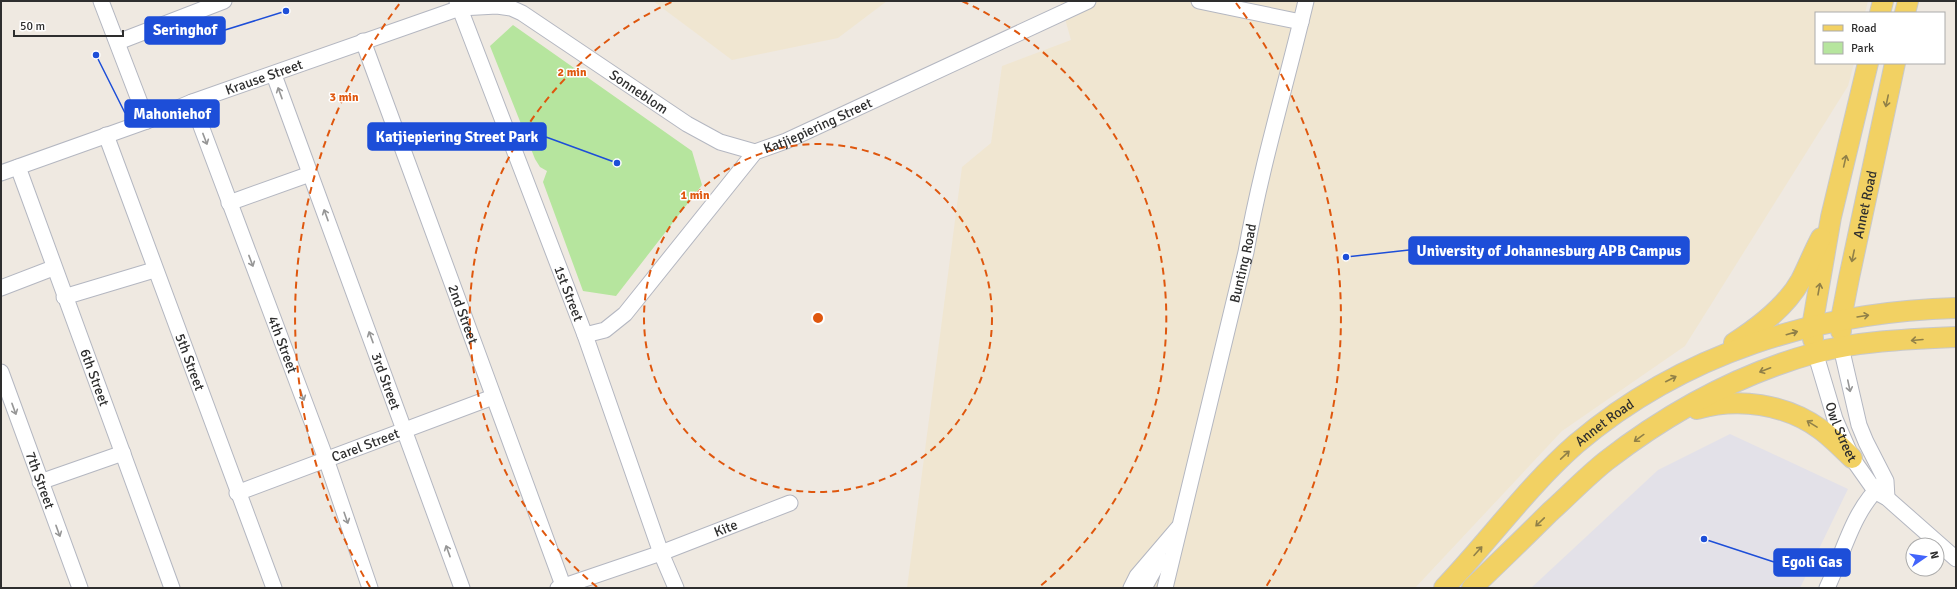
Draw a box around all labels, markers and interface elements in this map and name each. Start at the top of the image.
scale bar [14,12,123,38]
legend [1815,12,1945,64]
callout: Seringhof [145,17,225,44]
text: 50 m [20,19,45,34]
text: Seringhof [153,21,219,39]
text: Road [1851,21,1877,36]
text: Park [1851,41,1874,56]
street label: Krause Street [223,55,305,98]
text: 2 min [558,65,587,80]
street label: Sonneblom [606,66,672,117]
one-way arrow [276,88,284,100]
text: 3 min [330,90,359,105]
street label: Katjiepiering Street [761,94,875,157]
one-way arrow [1882,94,1890,107]
callout: Mahoniehof [125,100,219,127]
text: Mahoniehof [133,105,212,123]
callout: Katjiepiering Street Park [368,123,546,150]
text: Katjiepiering Street Park [376,128,539,146]
one-way arrow [202,133,210,145]
one-way arrow [1841,155,1849,168]
street label: Annet Road [1849,169,1880,240]
text: 1 min [681,188,710,203]
one-way arrow [321,209,329,221]
street label: Bunting Road [1226,222,1260,305]
callout: University of Johannesburg APB Campus [1409,237,1689,264]
text: University of Johannesburg APB Campus [1417,242,1682,260]
one-way arrow [1849,249,1857,262]
one-way arrow [248,254,256,266]
street label: 1st Street [551,263,587,324]
street label: 2nd Street [445,282,482,346]
one-way arrow [1815,282,1823,295]
centre of rings [811,311,825,325]
one-way arrow [1856,311,1869,319]
street label: 4th Street [265,314,301,376]
one-way arrow [1785,329,1798,336]
street label: 5th Street [172,331,209,393]
one-way arrow [366,331,374,343]
one-way arrow [1911,336,1924,343]
street label: 6th Street [77,346,113,408]
street label: 3rd Street [368,350,404,412]
one-way arrow [1760,367,1772,375]
one-way arrow [1664,375,1676,383]
one-way arrow [1846,379,1854,392]
one-way arrow [298,389,306,401]
street label: Annet Road [1571,395,1637,450]
street label: Owl Street [1822,400,1861,465]
one-way arrow [11,402,18,415]
one-way arrow [1806,419,1818,427]
street label: Carel Street [329,424,402,465]
one-way arrow [1633,434,1644,442]
street label: 7th Street [22,449,59,511]
one-way arrow [1560,450,1570,459]
one-way arrow [343,511,350,524]
street label: Kite [711,516,740,540]
one-way arrow [1535,517,1545,527]
one-way arrow [55,525,63,537]
north arrow [1905,537,1945,577]
one-way arrow [1473,545,1482,556]
one-way arrow [444,546,452,558]
callout: Egoli Gas [1774,549,1850,576]
text: N [1927,550,1941,560]
text: Egoli Gas [1782,553,1843,571]

